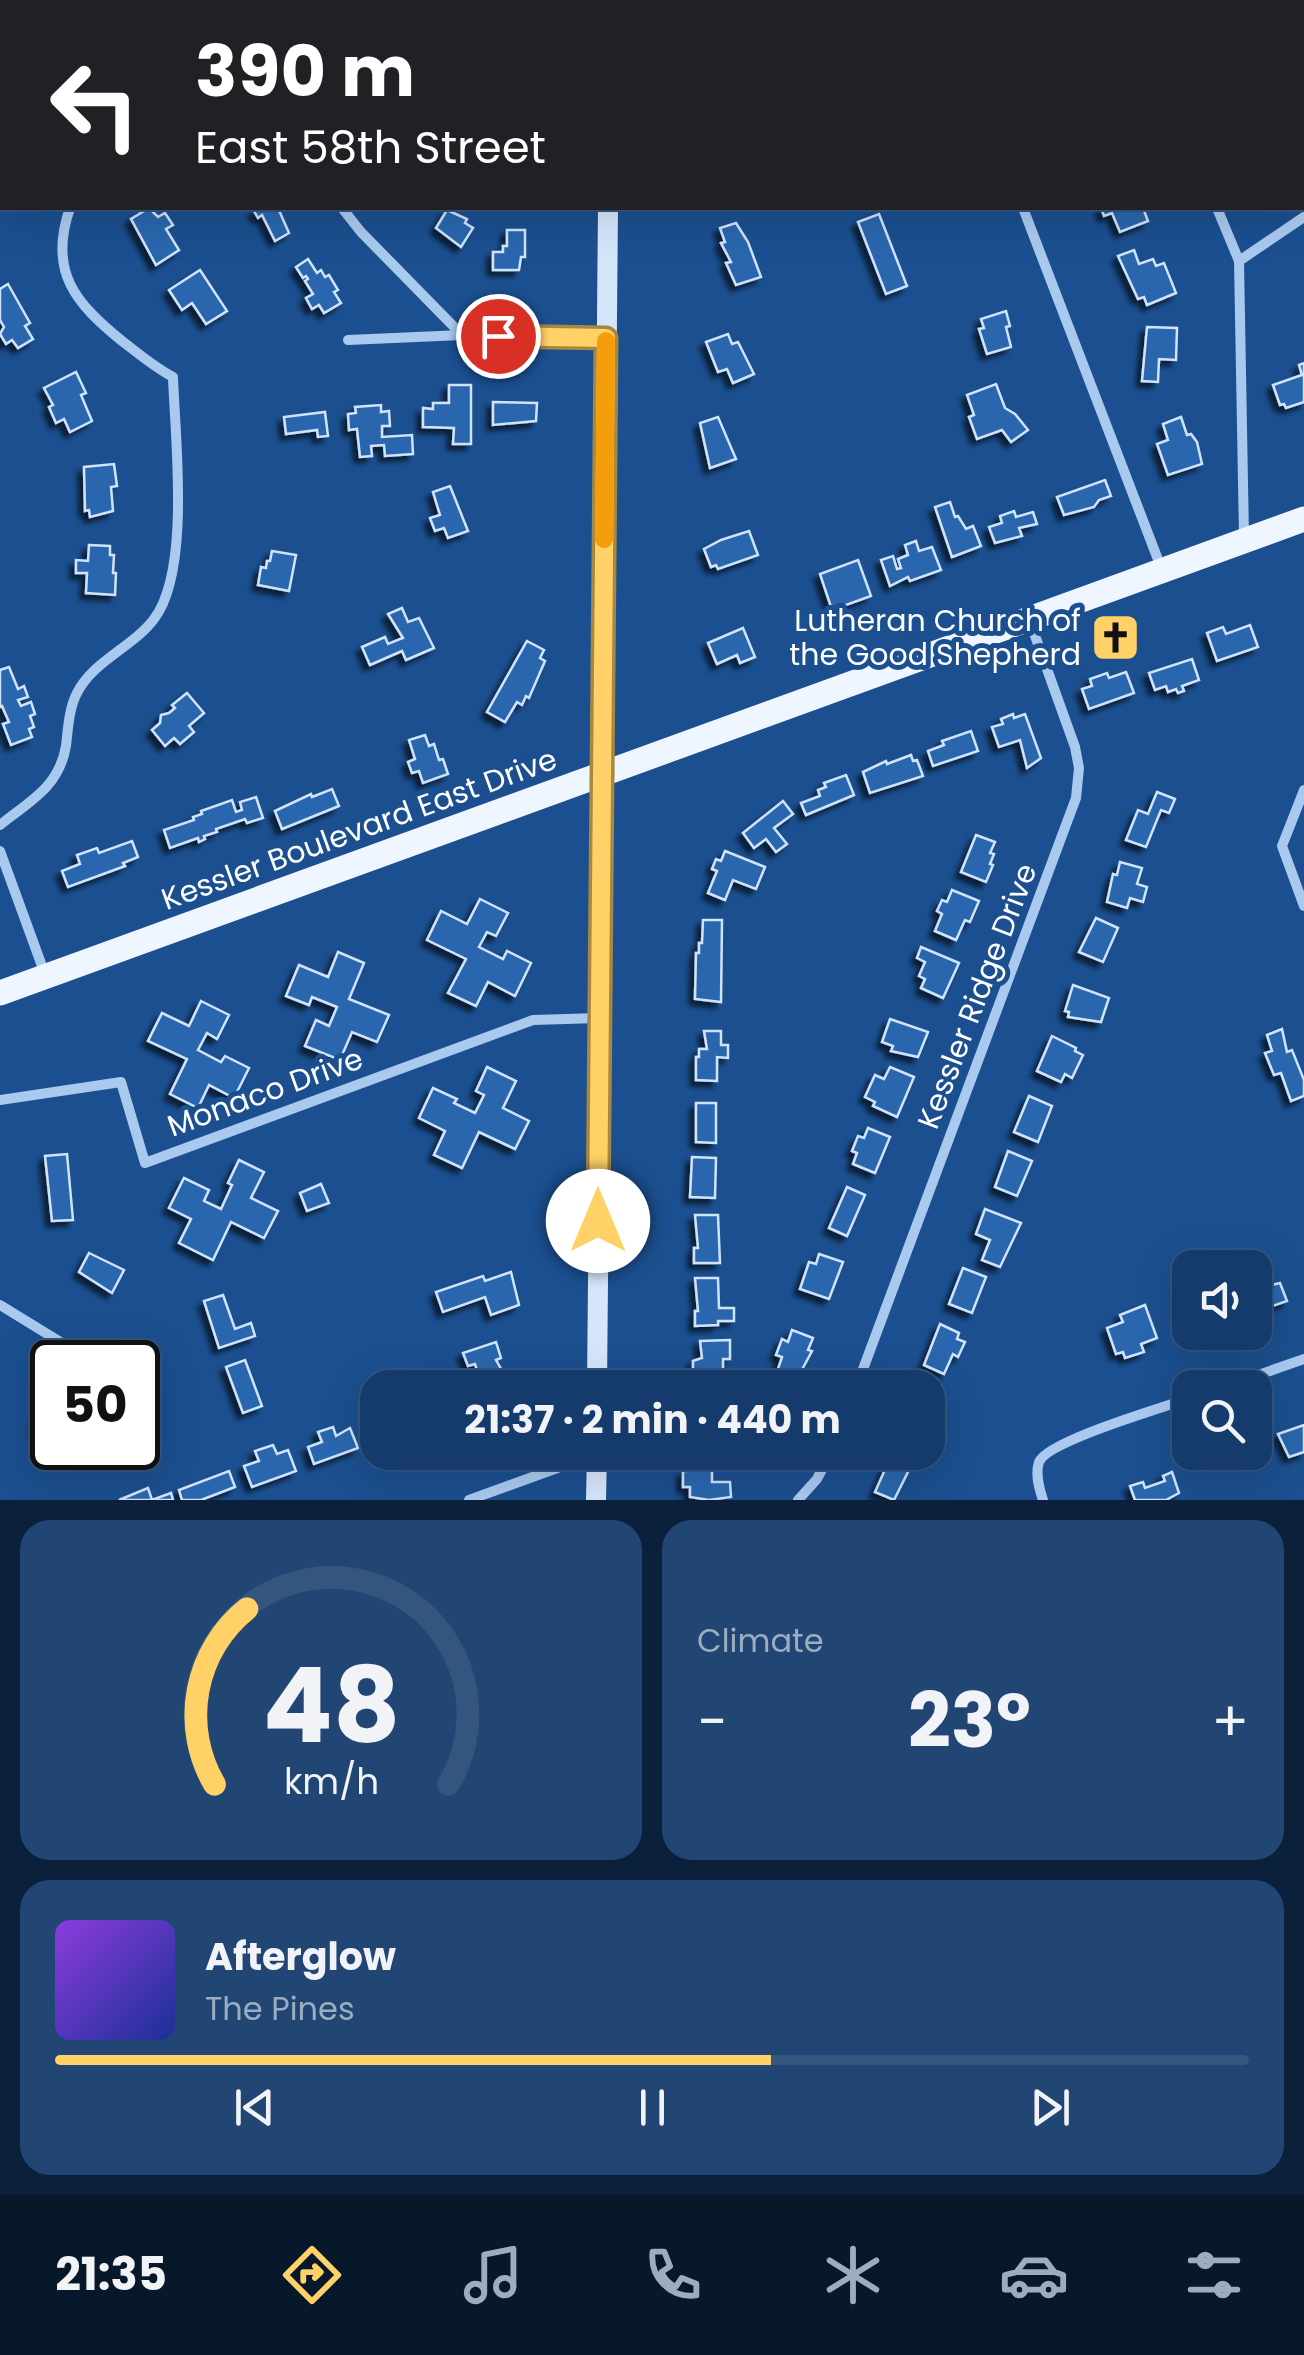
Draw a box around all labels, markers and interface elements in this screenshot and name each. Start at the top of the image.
text: 390 m [195,22,415,121]
icon: left [30,40,160,170]
text: East 58th Street [195,116,546,179]
pin [456,294,541,379]
icon: arrive [471,309,526,364]
place label: Lutheran Church of the Good Shepherd [789,599,1081,676]
church icon: Lutheran Church of the Good Shepherd [1090,611,1142,663]
street label: Kessler Boulevard East Drive [155,737,563,921]
street label: Kessler Ridge Drive [907,857,1047,1135]
street label: Monaco Drive [161,1037,369,1147]
position arrow [546,1169,650,1273]
map controls [1172,1250,1272,1470]
button: sound [1172,1250,1272,1350]
speed limit sign: 50 [30,1340,160,1470]
button: search [1172,1370,1272,1470]
text: 21:37 · 2 min · 440 m [464,1393,841,1446]
text: Climate [697,1618,824,1663]
text: 48 [262,1633,400,1778]
text: 23° [908,1668,1031,1773]
text: − [697,1683,727,1760]
text: + [1211,1683,1249,1760]
text: km/h [283,1756,379,1807]
text: Afterglow [205,1930,396,1983]
text: The Pines [205,1986,355,2031]
icon: previous [227,2080,282,2135]
icon: pause [625,2080,680,2135]
icon: next [1023,2080,1078,2135]
icon: directions [277,2240,347,2310]
icon: music [458,2240,528,2310]
icon: phone [638,2240,708,2310]
icon: climate [818,2240,888,2310]
icon: car [999,2240,1069,2310]
icon: filters [1179,2240,1249,2310]
text: 21:35 [55,2243,167,2306]

